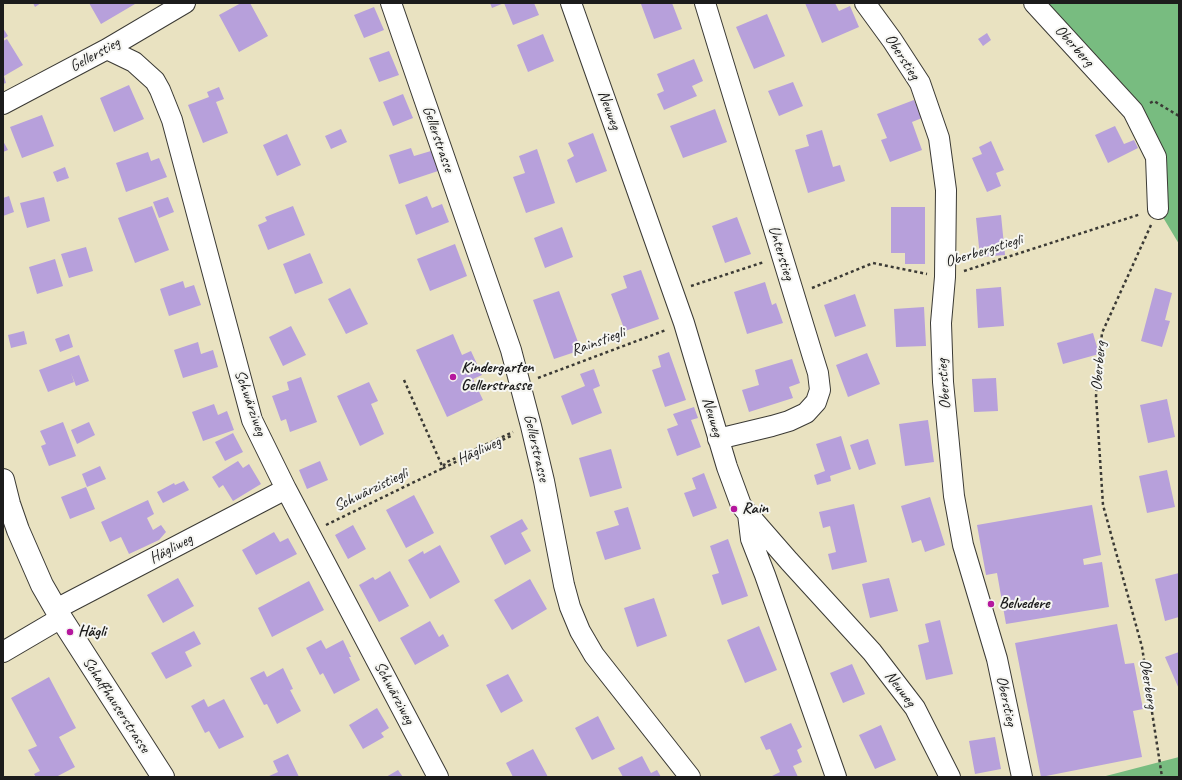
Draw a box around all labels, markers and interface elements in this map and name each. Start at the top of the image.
street label: Oberberg [1050,21,1098,71]
street label: Oberstieg [880,31,924,83]
street label: Gellerstieg [67,33,123,77]
street label: Neuweg [593,88,625,132]
street label: Gellerstrasse [418,103,458,175]
street label: Unterstieg [764,224,798,282]
street label: Oberbergstiegli [943,230,1025,272]
street label: Rainstiegli [568,323,628,361]
street label: Oberberg [1087,341,1111,391]
place label: Kindergarten Gellerstrasse [461,358,534,396]
street label: Oberstieg [933,358,955,410]
street label: Schwärziweg [230,367,270,439]
marker: Kindergarten Gellerstrasse [448,372,458,382]
street label: Neuweg [697,395,727,439]
street label: Gellerstrasse [519,412,553,484]
street label: Hägliweg [454,432,504,470]
street label: Schwärzistiegli [331,464,411,516]
place label: Rain [742,499,768,519]
marker: Rain [729,504,739,514]
street label: Hägliweg [146,530,196,568]
place label: Belvedere [999,594,1049,614]
marker: Belvedere [986,599,996,609]
place label: Hägli [78,622,106,642]
marker: Hägli [65,627,75,637]
street label: Schaffhauserstrasse [78,653,154,757]
street label: Schwärziweg [369,658,419,728]
street label: Oberberg [1135,658,1161,710]
street label: Neuweg [880,667,920,711]
street label: Oberstieg [991,674,1021,728]

